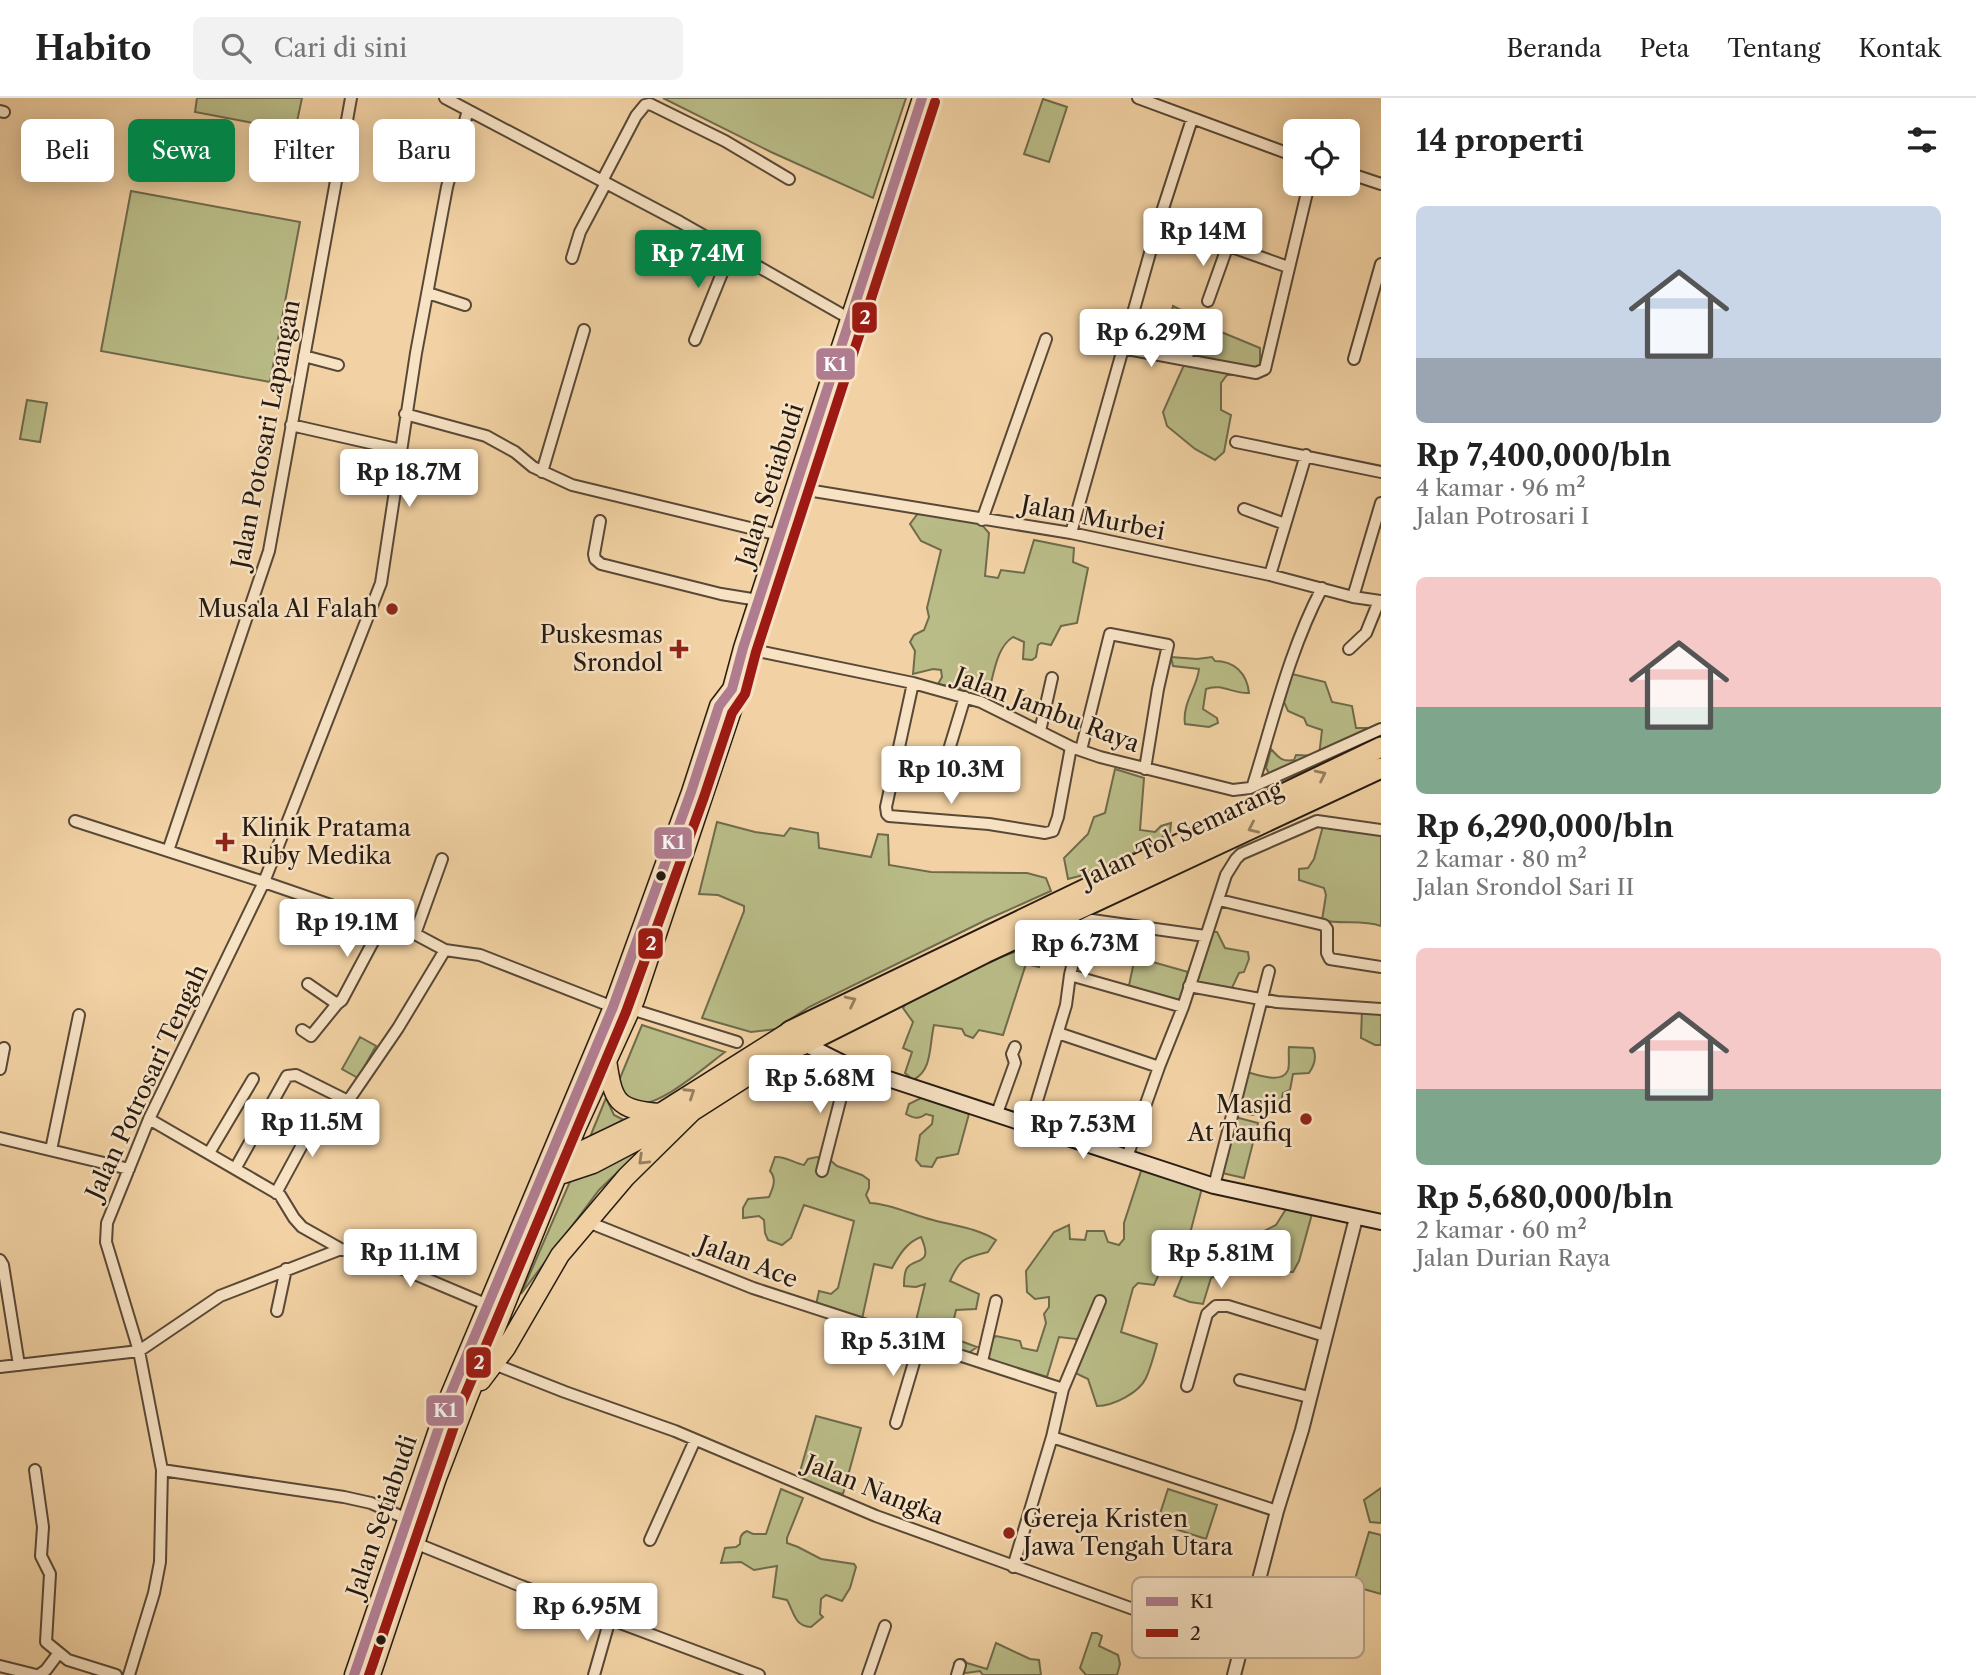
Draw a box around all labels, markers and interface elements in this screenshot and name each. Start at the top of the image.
search box [193,17,683,80]
text: Habito [35,28,151,69]
icon: search [217,29,255,67]
text: Cari di sini [273,32,407,64]
text: Beranda [1506,34,1602,63]
text: Peta [1640,34,1689,63]
text: Tentang [1727,34,1820,63]
text: Kontak [1858,34,1941,63]
chip: Beli [21,119,114,182]
chip: Sewa [128,119,235,182]
chip: Filter [249,119,359,182]
chip: Baru [373,119,475,182]
map controls [1283,119,1360,196]
button: locate [1283,119,1360,196]
icon: filters [1903,121,1941,159]
text: 14 properti [1416,122,1584,159]
pin: Rp 14M [1146,208,1260,268]
text: Rp 14M [1159,217,1247,245]
pin: Rp 7.4M [633,230,763,290]
text: Rp 7.4M [651,239,745,267]
icon: home [1616,251,1742,377]
street label: Jalan Potosari Lapangan [224,297,306,575]
line badge: 2 [851,301,878,334]
text: 2 [859,306,871,329]
pin: Rp 6.29M [1079,310,1223,369]
text: Rp 6.29M [1096,318,1206,346]
line badge: K1 [815,347,856,381]
text: K1 [823,353,848,376]
street label: Jalan Setiabudi [728,400,810,574]
text: Rp 7,400,000/bln [1416,437,1671,474]
pin: Rp 18.7M [337,450,481,509]
text: Rp 18.7M [356,458,462,486]
text: 4 kamar · 96 m² [1416,474,1586,502]
street label: Jalan Murbei [1015,489,1168,546]
text: Jalan Potrosari I [1416,502,1589,530]
place label: Musala Al Falah [198,594,378,623]
marker: Musala Al Falah [384,601,400,617]
place label: Puskesmas Srondol [540,620,663,677]
icon: home [1616,622,1742,748]
marker: Puskesmas Srondol [669,639,689,659]
street label: Jalan Jambu Raya [947,659,1144,758]
pin: Rp 10.3M [879,746,1023,806]
text: Rp 10.3M [897,755,1005,783]
one-way arrow [1314,770,1326,784]
street label: Jalan Tol Semarang [1073,774,1287,895]
text: Rp 6,290,000/bln [1416,808,1674,845]
place label: Klinik Pratama Ruby Medika [241,813,411,870]
one-way arrow [1247,820,1260,834]
line badge: K1 [653,826,693,860]
text: K1 [661,831,686,854]
marker: Klinik Pratama Ruby Medika [215,832,235,852]
text: 2 kamar · 80 m² [1416,845,1587,873]
unlabelled marker [654,869,668,883]
text: Jalan Srondol Sari II [1416,873,1634,901]
pin: Rp 19.1M [275,900,419,959]
text: Rp 19.1M [295,908,399,936]
pin: Rp 6.73M [1013,920,1157,980]
line badge: 2 [637,927,664,960]
text: Rp 6.73M [1031,929,1139,957]
text: 2 [645,932,657,955]
street label: Jalan Potrosari Tengah [78,960,214,1207]
icon: home [1616,993,1742,1119]
one-way arrow [844,996,856,1010]
pin: Rp 5.68M [748,1056,892,1115]
text: Rp 5.68M [765,1064,875,1092]
one-way arrow [682,1089,695,1102]
place label: Masjid At Taufiq [1186,1090,1292,1147]
pin: Rp 11.5M [240,1100,384,1159]
pin: Rp 7.53M [1011,1102,1155,1161]
text: Rp 11.5M [260,1108,364,1136]
text: Rp 7.53M [1030,1110,1136,1138]
marker: Masjid At Taufiq [1298,1111,1314,1127]
one-way arrow [638,1152,651,1165]
text: Rp 5,680,000/bln [1416,1179,1673,1216]
text: 2 kamar · 60 m² [1416,1216,1587,1244]
street label: Jalan Ace [690,1228,802,1294]
pin: Rp 11.1M [338,1230,482,1289]
pin: Rp 5.81M [1149,1230,1293,1290]
text: Rp 11.1M [360,1238,460,1266]
text: Rp 5.81M [1168,1239,1274,1267]
text: Jalan Durian Raya [1416,1244,1610,1272]
pin: Rp 5.31M [821,1318,965,1378]
text: Rp 5.31M [840,1327,946,1355]
line badge: 2 [465,1346,492,1379]
text: 2 [473,1351,485,1374]
line badge: K1 [425,1394,465,1427]
text: K1 [433,1399,458,1422]
street label: Jalan Setiabudi [339,1431,423,1604]
street label: Jalan Nangka [797,1447,948,1531]
place label: Gereja Kristen Jawa Tengah Utara [1019,1504,1233,1561]
marker: Gereja Kristen Jawa Tengah Utara [1001,1525,1017,1541]
legend [1132,1577,1364,1658]
pin: Rp 6.95M [515,1584,659,1643]
text: K1 [1190,1590,1213,1613]
text: Rp 6.95M [532,1592,642,1620]
text: 2 [1190,1622,1201,1645]
unlabelled marker [374,1633,388,1647]

